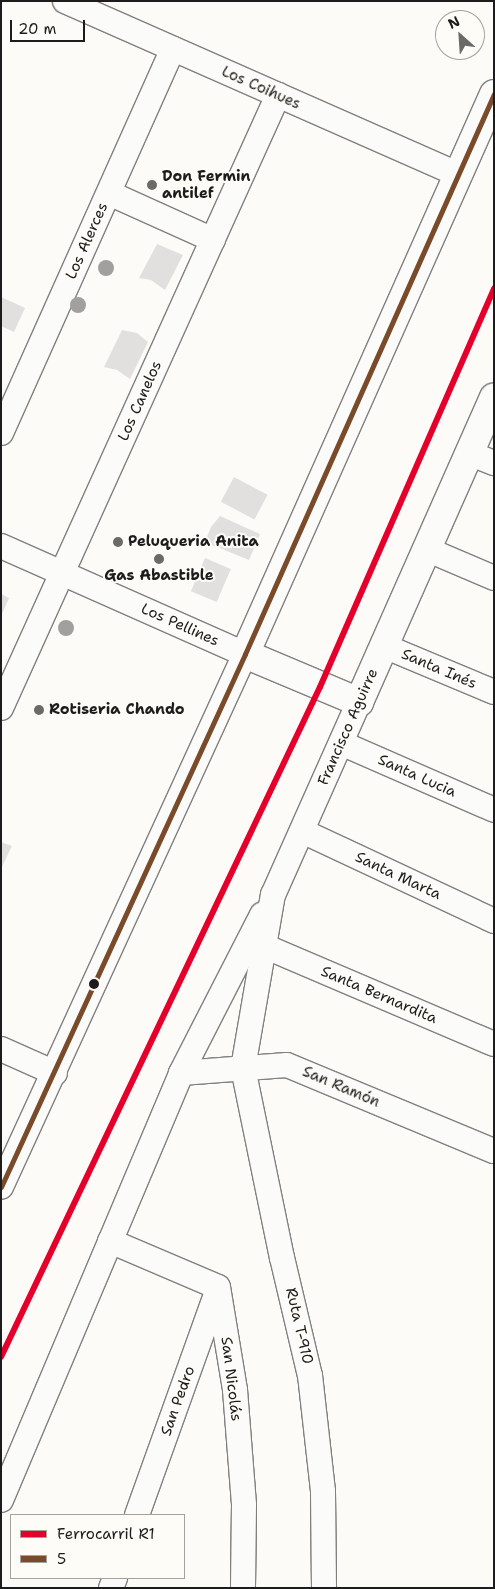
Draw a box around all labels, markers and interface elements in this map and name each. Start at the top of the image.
scale bar [12,10,88,42]
north arrow [435,10,485,60]
text: N [445,12,463,33]
text: 20 m [18,19,57,39]
street label: Los Coihues [219,63,303,113]
place label: Don Fermin antilef [162,167,250,202]
marker: Don Fermin antilef [146,179,158,191]
street label: Los Alerces [62,200,112,282]
street label: Los Canelos [114,358,166,444]
place label: Peluqueria Anita [128,533,259,551]
marker: Peluqueria Anita [112,536,124,548]
marker: Gas Abastible [153,553,165,565]
place label: Gas Abastible [104,567,214,585]
street label: Los Pellines [138,600,222,650]
street label: Santa Inés [399,645,479,693]
street label: Francisco Aguirre [314,666,382,788]
place label: Rotiseria Chando [49,701,185,719]
marker: Rotiseria Chando [33,704,45,716]
street label: Santa Lucia [375,751,459,801]
street label: Santa Marta [352,848,444,904]
street label: Santa Bernardita [318,962,440,1028]
unlabelled marker [89,979,99,989]
street label: San Ramón [300,1063,382,1111]
street label: Ruta T-910 [281,1286,317,1366]
street label: San Nicolás [217,1336,245,1422]
street label: San Pedro [157,1364,199,1438]
legend [10,1514,185,1579]
text: Ferrocarril R1 [57,1524,155,1544]
text: 5 [57,1549,66,1569]

